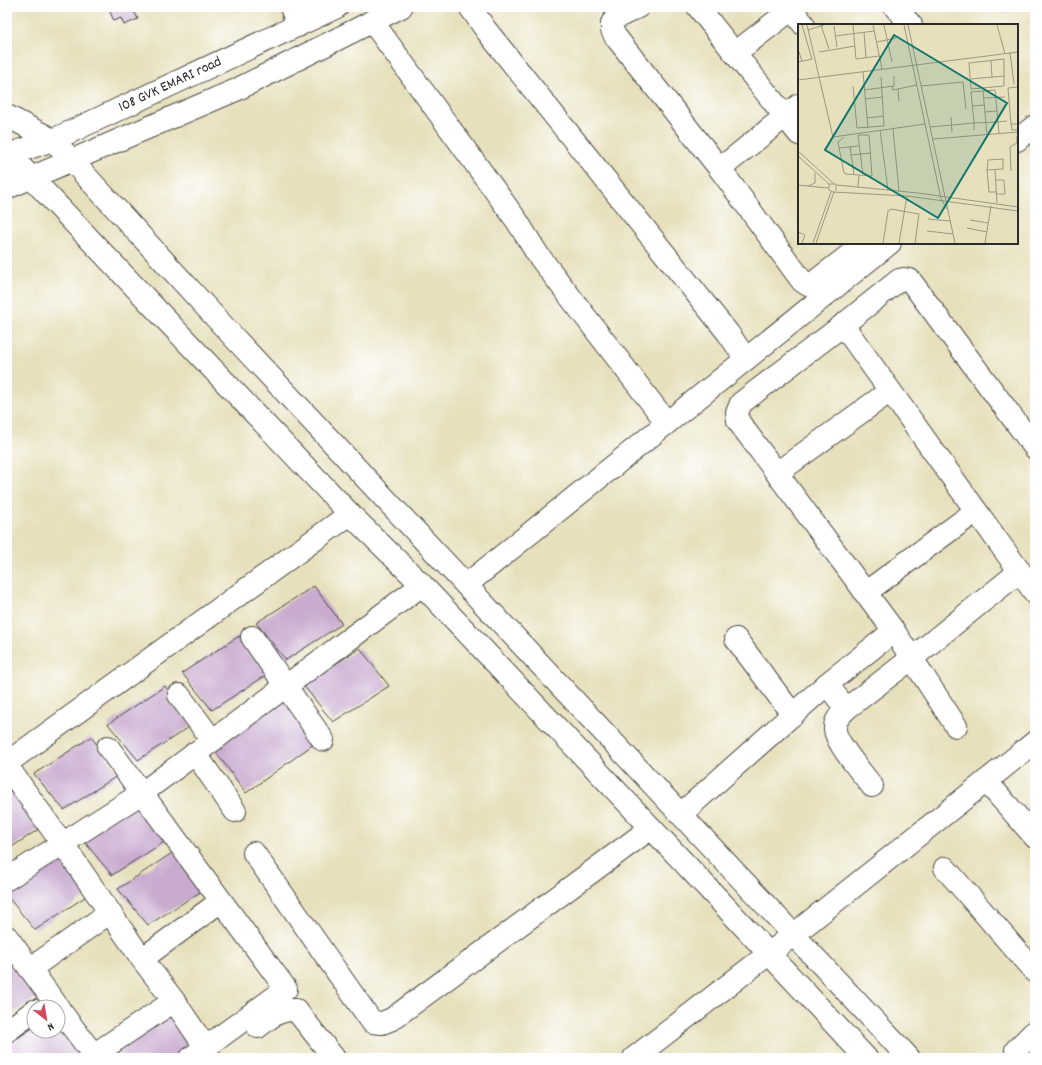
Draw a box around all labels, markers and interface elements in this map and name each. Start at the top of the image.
inset map [798,24,1018,244]
street label: 108 GVK EMARI road [115,51,226,119]
north arrow [26,999,66,1039]
text: N [43,1018,57,1034]

